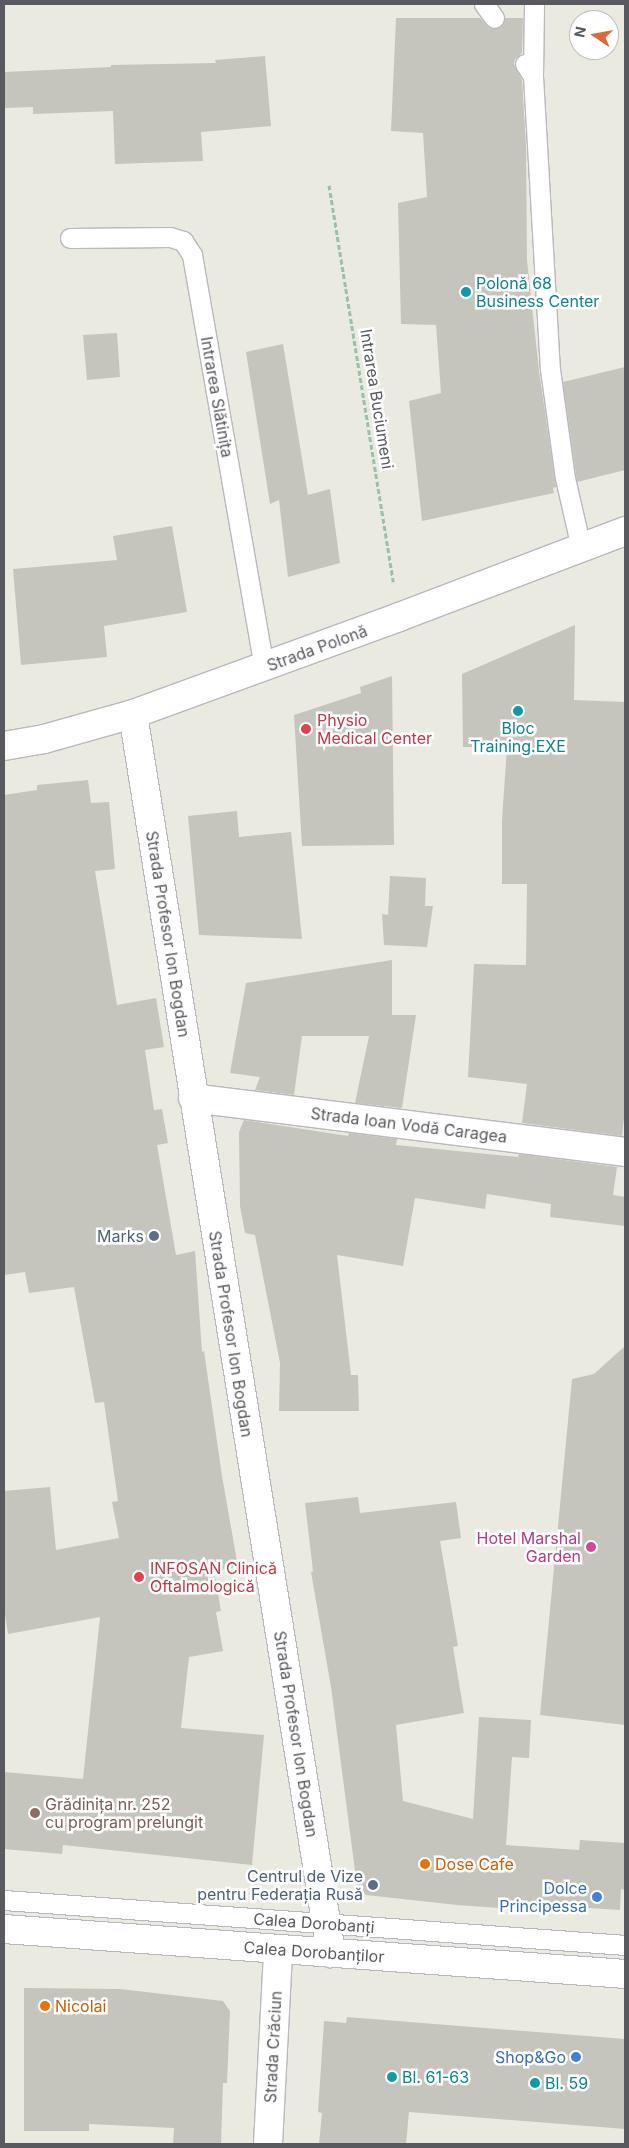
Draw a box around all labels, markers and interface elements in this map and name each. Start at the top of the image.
north arrow [569,10,619,60]
text: N [570,25,589,39]
place label: Polonă 68 Business Center [476,273,599,311]
marker: Polonă 68 Business Center [460,286,472,298]
street label: Intrarea Buciumeni [356,327,398,471]
street label: Intrarea Slătinița [197,335,237,459]
street label: Strada Polonă [264,621,370,675]
marker: Bloc Training.EXE [512,705,524,717]
place label: Physio Medical Center [317,710,432,748]
place label: Bloc Training.EXE [470,718,566,756]
marker: Physio Medical Center [299,722,313,736]
street label: Strada Profesor Ion Bogdan [142,829,194,1039]
street label: Strada Ioan Vodă Caragea [310,1103,508,1147]
place label: Marks [97,1226,144,1246]
street label: Strada Profesor Ion Bogdan [205,1229,257,1439]
marker: Marks [148,1230,160,1242]
place label: Hotel Marshal Garden [477,1528,581,1566]
marker: Hotel Marshal Garden [585,1541,597,1553]
place label: INFOSAN Clinică Oftalmologică [150,1558,277,1596]
marker: INFOSAN Clinică Oftalmologică [132,1570,146,1584]
street label: Strada Profesor Ion Bogdan [270,1629,322,1839]
place label: Grădinița nr. 252 cu program prelungit [45,1794,203,1832]
marker: Grădinița nr. 252 cu program prelungit [29,1807,41,1819]
place label: Dose Cafe [435,1854,514,1874]
marker: Dose Cafe [419,1858,431,1870]
place label: Centrul de Vize pentru Federația Rusă [197,1866,363,1904]
place label: Dolce Principessa [499,1878,587,1916]
marker: Centrul de Vize pentru Federația Rusă [367,1879,379,1891]
marker: Dolce Principessa [591,1891,603,1903]
street label: Calea Dorobanți [253,1909,375,1937]
street label: Calea Dorobanților [243,1938,385,1966]
street label: Strada Crăciun [260,1990,286,2104]
place label: Nicolai [55,1996,106,2016]
marker: Nicolai [39,2000,51,2012]
place label: Shop&Go [495,2047,566,2067]
marker: Shop&Go [570,2051,582,2063]
place label: Bl. 61-63 [402,2067,469,2087]
marker: Bl. 61-63 [386,2071,398,2083]
place label: Bl. 59 [545,2073,588,2093]
marker: Bl. 59 [529,2077,541,2089]

